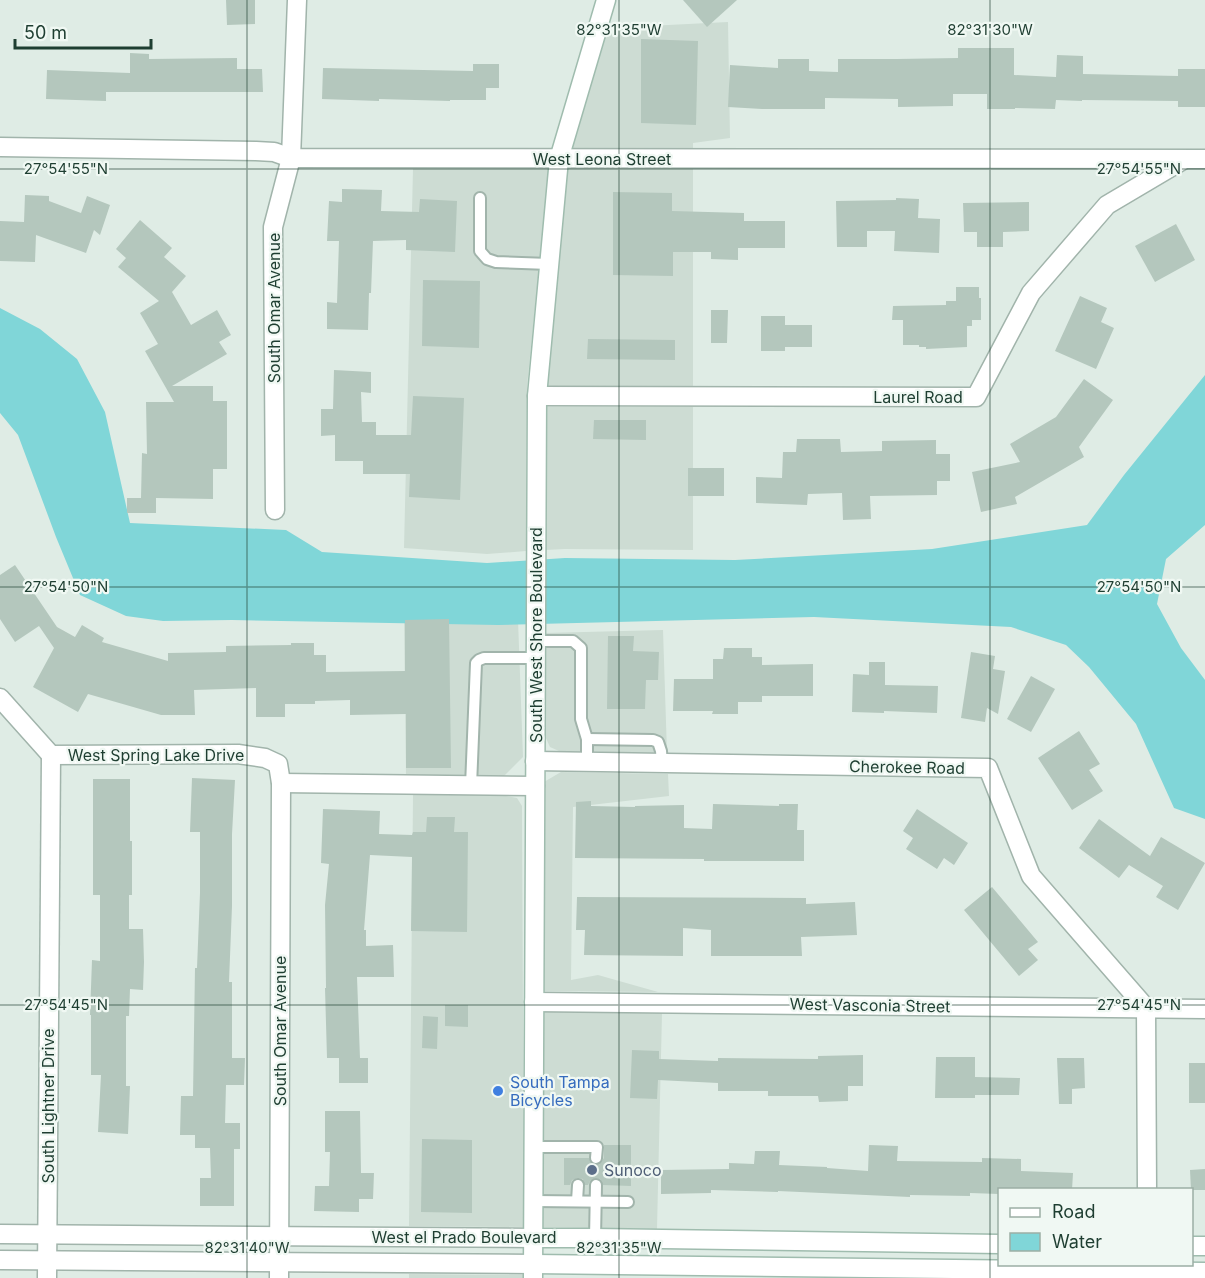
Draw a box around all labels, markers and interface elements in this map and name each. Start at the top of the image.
scale bar [15,12,152,50]
text: 82°31'35"W [576,20,662,39]
text: 82°31'30"W [947,20,1033,39]
text: 50 m [24,22,67,43]
street label: West Leona Street [533,149,671,169]
text: 27°54'55"N [24,159,108,178]
text: 27°54'55"N [1097,159,1181,178]
street label: South Omar Avenue [264,233,284,383]
street label: Laurel Road [873,387,963,407]
street label: South West Shore Boulevard [526,527,546,743]
text: 27°54'50"N [24,577,108,596]
text: 27°54'50"N [1097,577,1181,596]
street label: West Spring Lake Drive [68,745,244,765]
street label: Cherokee Road [849,756,965,778]
street label: South Omar Avenue [270,956,290,1106]
street label: West Vasconia Street [789,994,951,1016]
text: 27°54'45"N [24,995,108,1014]
text: 27°54'45"N [1097,995,1181,1014]
street label: South Lightner Drive [38,1029,58,1183]
place label: South Tampa Bicycles [510,1072,610,1110]
marker: South Tampa Bicycles [491,1084,505,1098]
place label: Sunoco [604,1160,662,1180]
marker: Sunoco [585,1163,599,1177]
legend [998,1188,1193,1266]
text: Road [1052,1201,1095,1222]
street label: West el Prado Boulevard [371,1227,557,1247]
text: Water [1052,1231,1102,1252]
text: 82°31'40"W [204,1238,290,1257]
text: 82°31'35"W [576,1238,662,1257]

